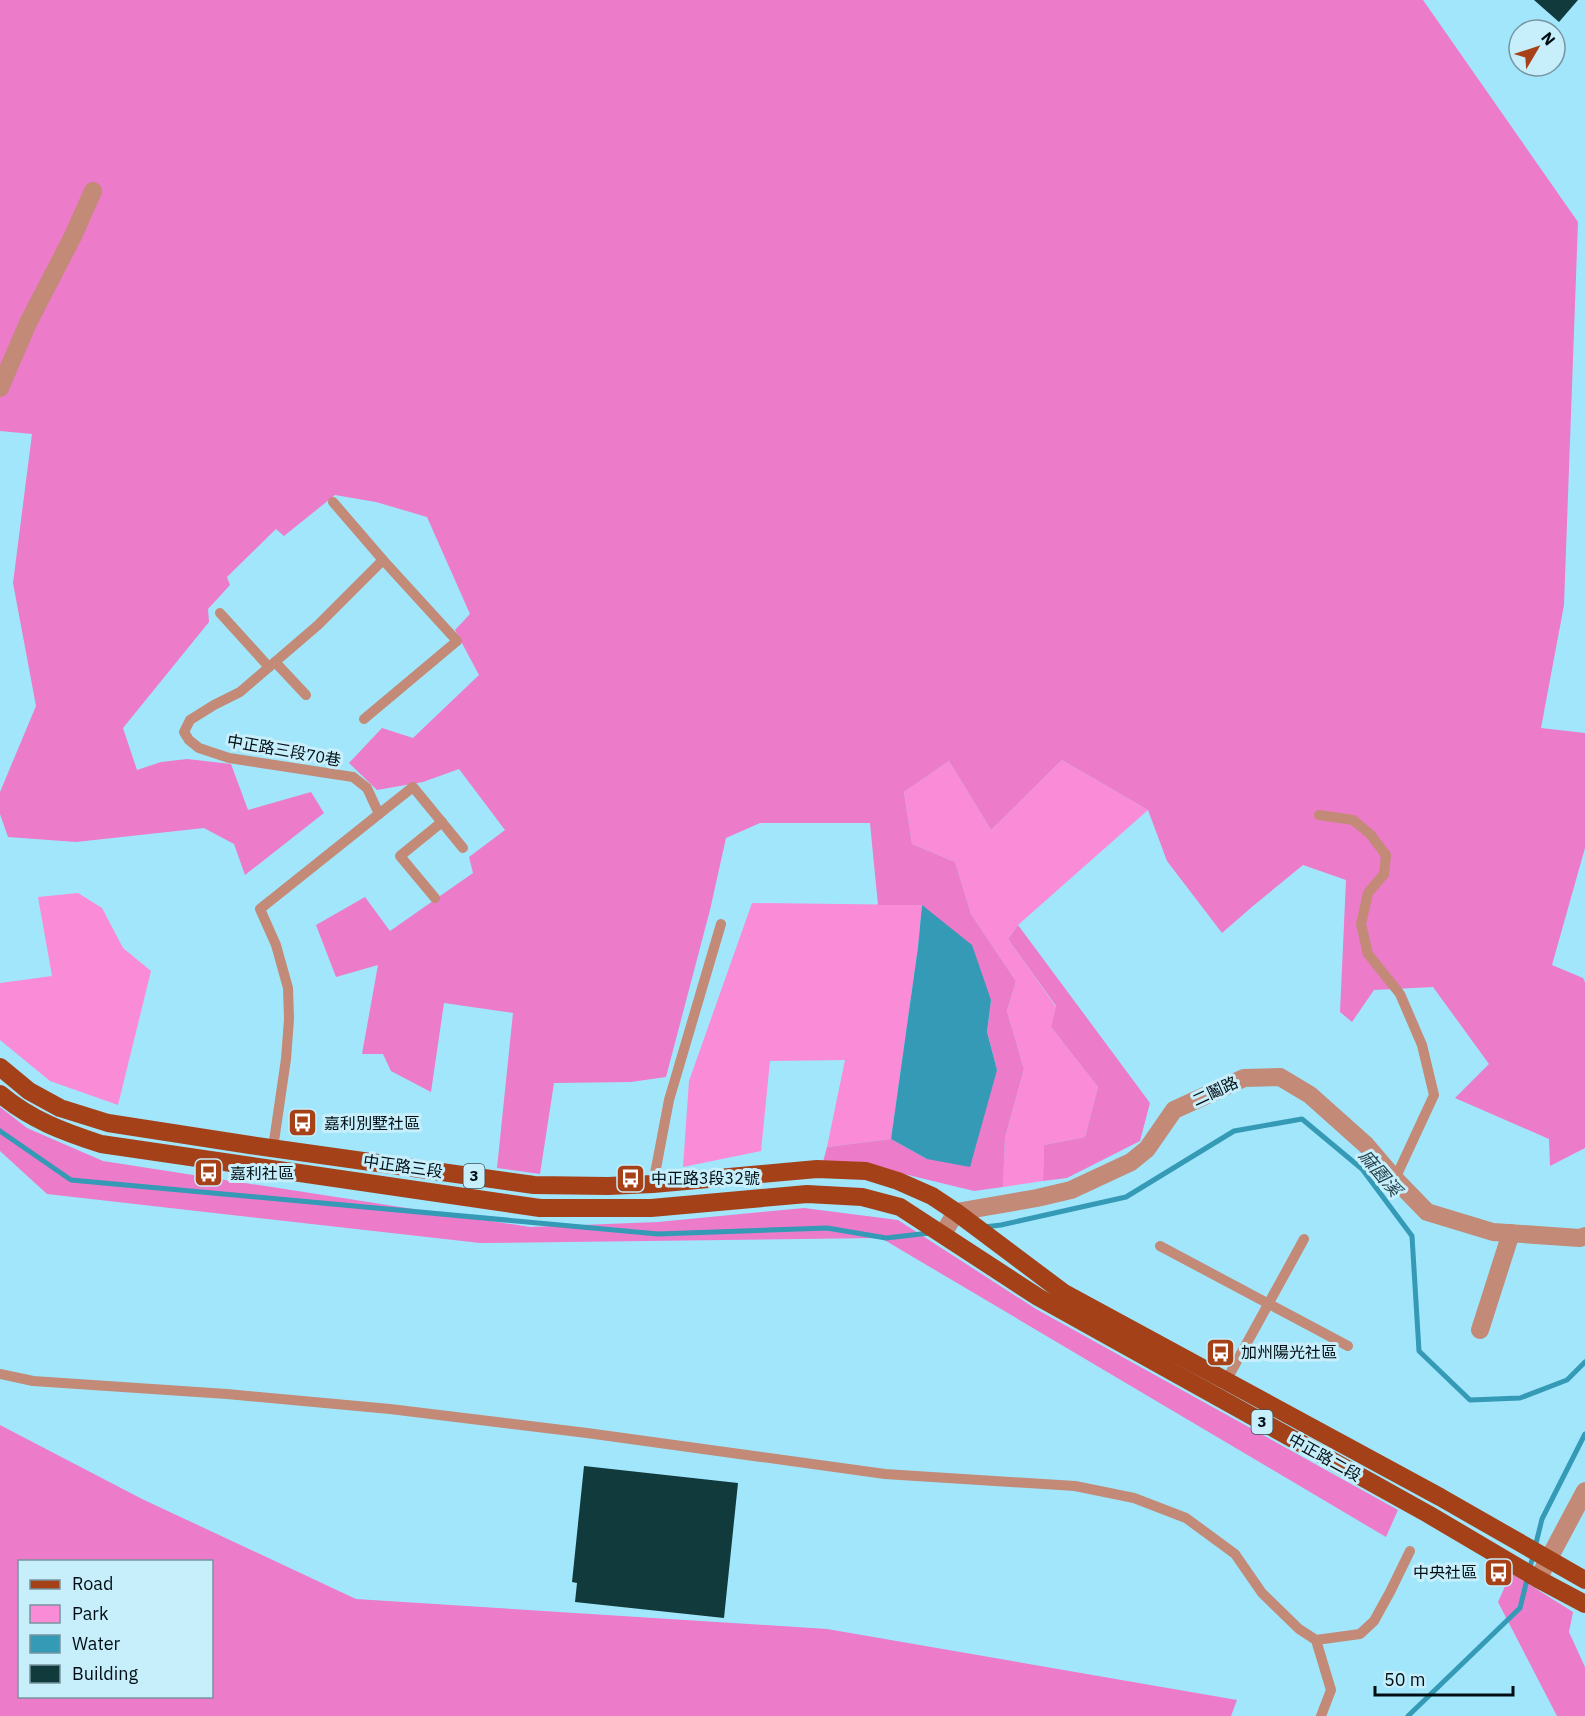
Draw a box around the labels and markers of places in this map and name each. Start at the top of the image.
bus stop icon: 嘉利別墅社區 [287,1107,319,1139]
place label: 嘉利別墅社區 [324,1113,420,1133]
bus stop icon: 嘉利社區 [193,1157,225,1189]
bus stop icon: 中正路3段32號 [614,1162,646,1194]
place label: 嘉利社區 [230,1163,294,1183]
place label: 中正路3段32號 [651,1168,760,1188]
bus stop icon: 加州陽光社區 [1204,1336,1236,1368]
place label: 加州陽光社區 [1241,1342,1337,1362]
bus stop icon: 中央社區 [1482,1556,1514,1588]
place label: 中央社區 [1413,1562,1477,1582]

